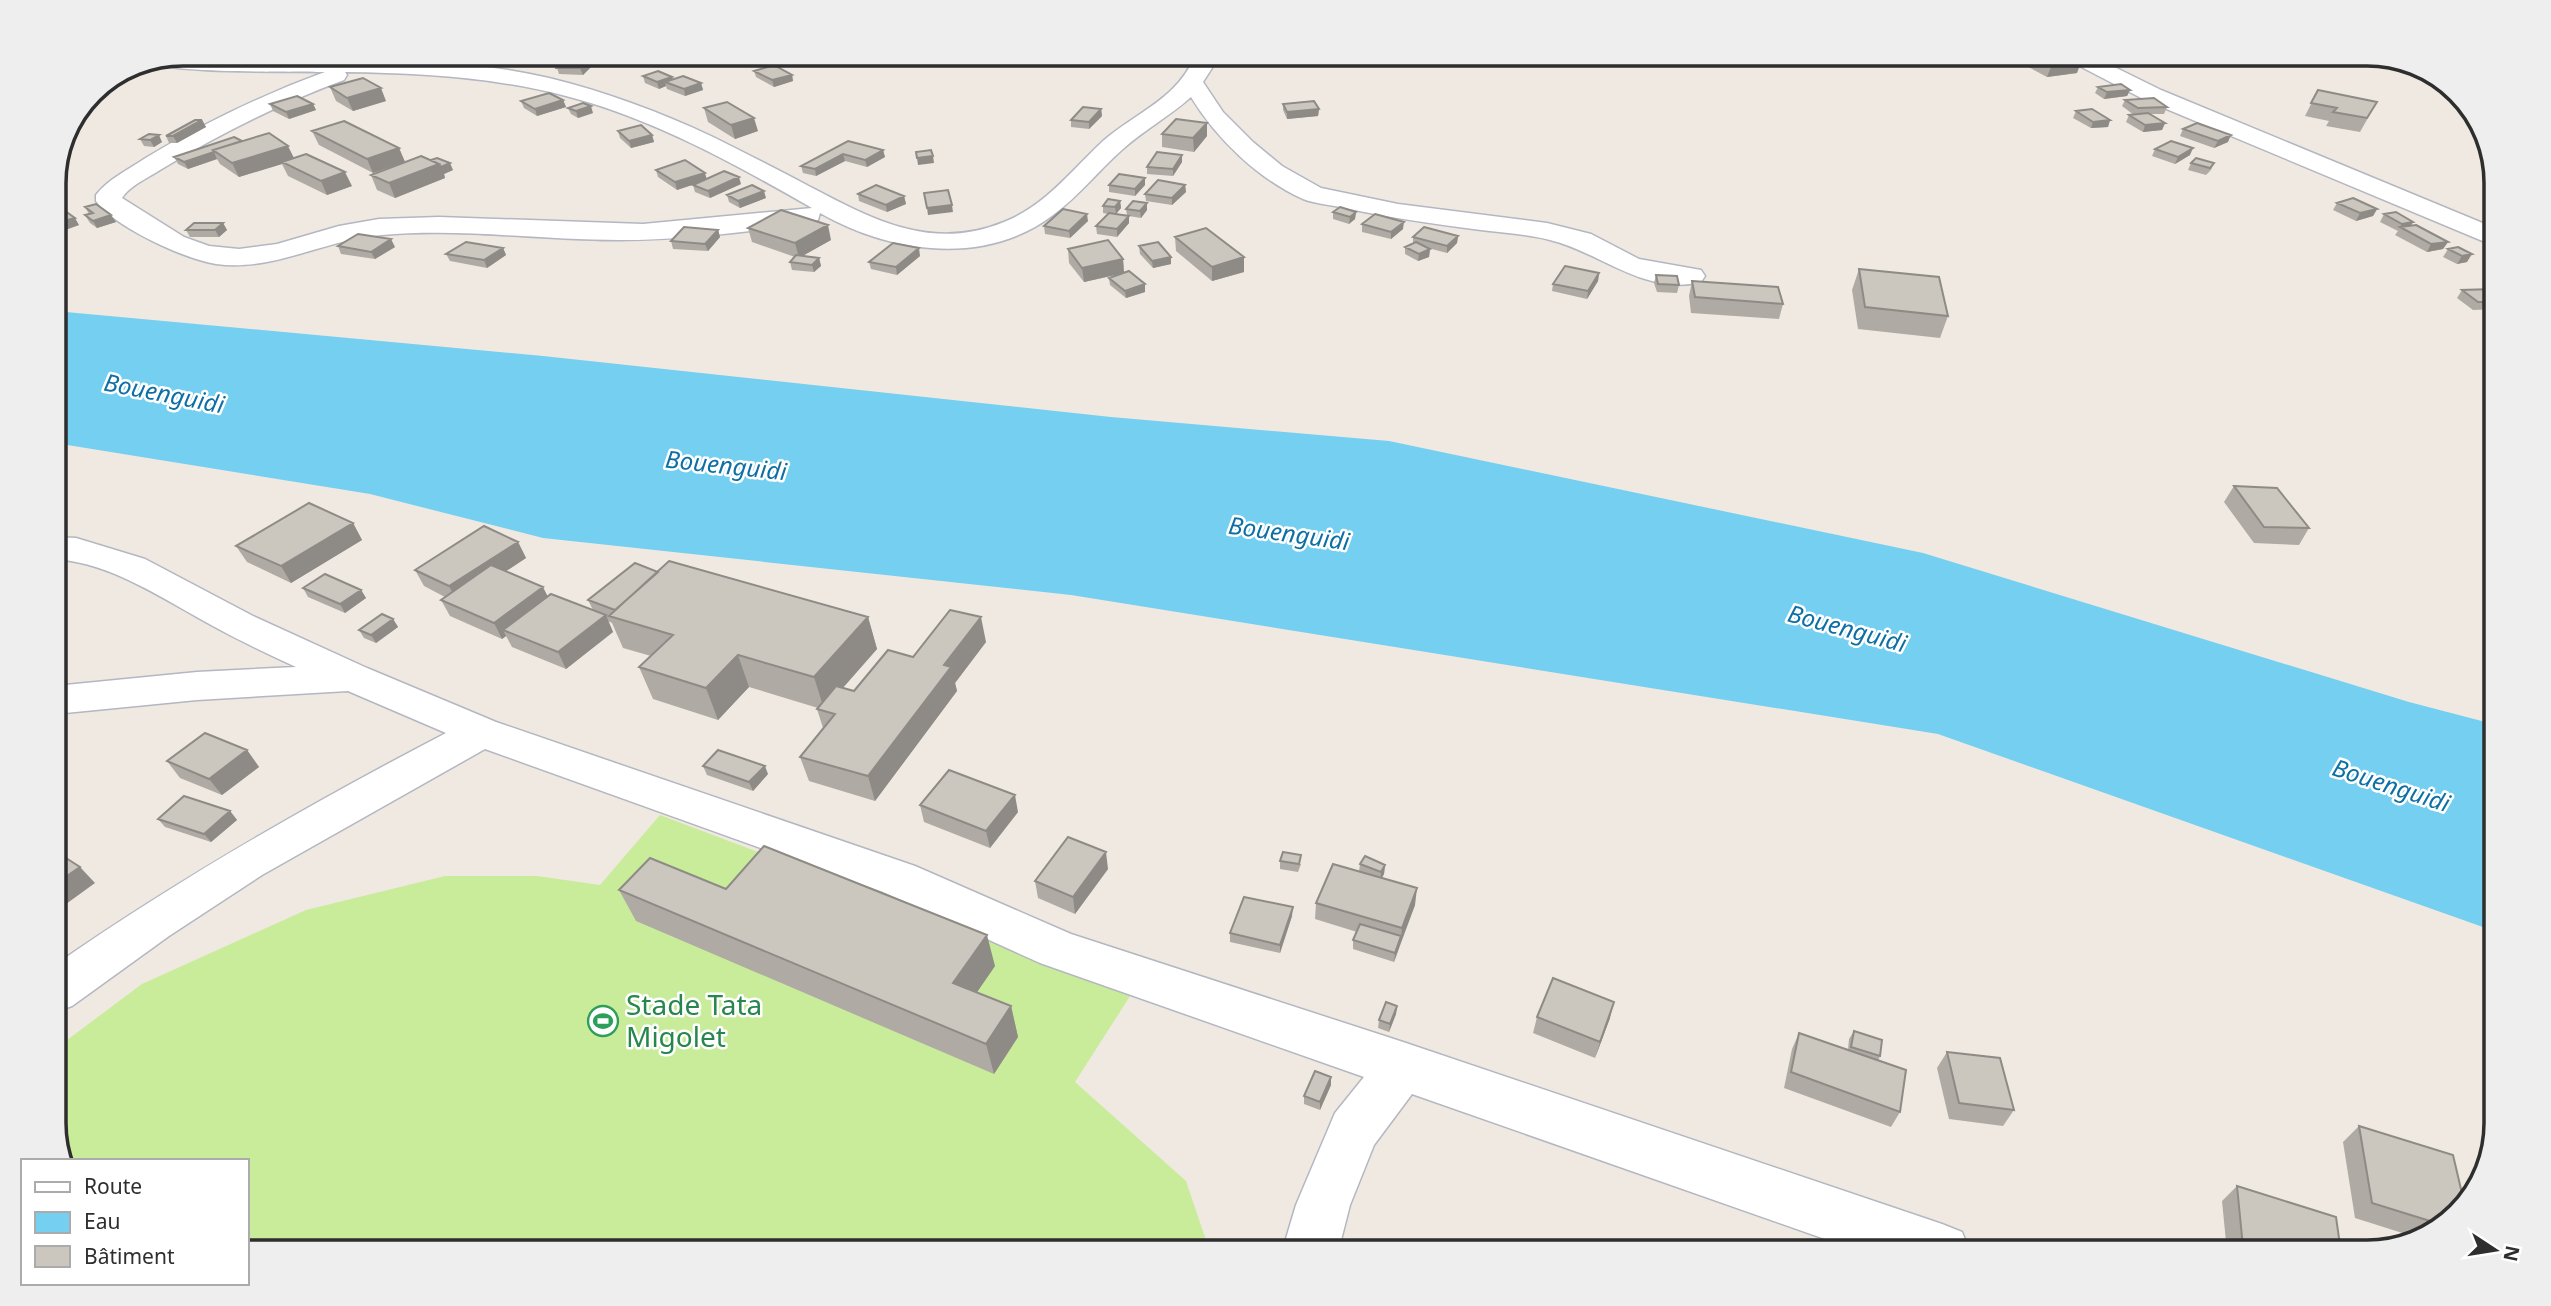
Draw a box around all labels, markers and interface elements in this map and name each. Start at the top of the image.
water label: Bouenguidi [101,365,228,420]
water label: Bouenguidi [664,442,789,487]
water label: Bouenguidi [1227,508,1353,557]
water label: Bouenguidi [1784,596,1911,659]
water label: Bouenguidi [2328,750,2455,819]
place label: Stade Tata Migolet [626,985,762,1055]
sports icon: Stade Tata Migolet [586,1004,620,1038]
legend [21,1159,248,1285]
text: Route [84,1172,142,1200]
text: Eau [84,1207,120,1235]
north arrow [2460,1215,2530,1285]
text: Bâtiment [84,1242,175,1270]
text: N [2497,1243,2526,1264]

